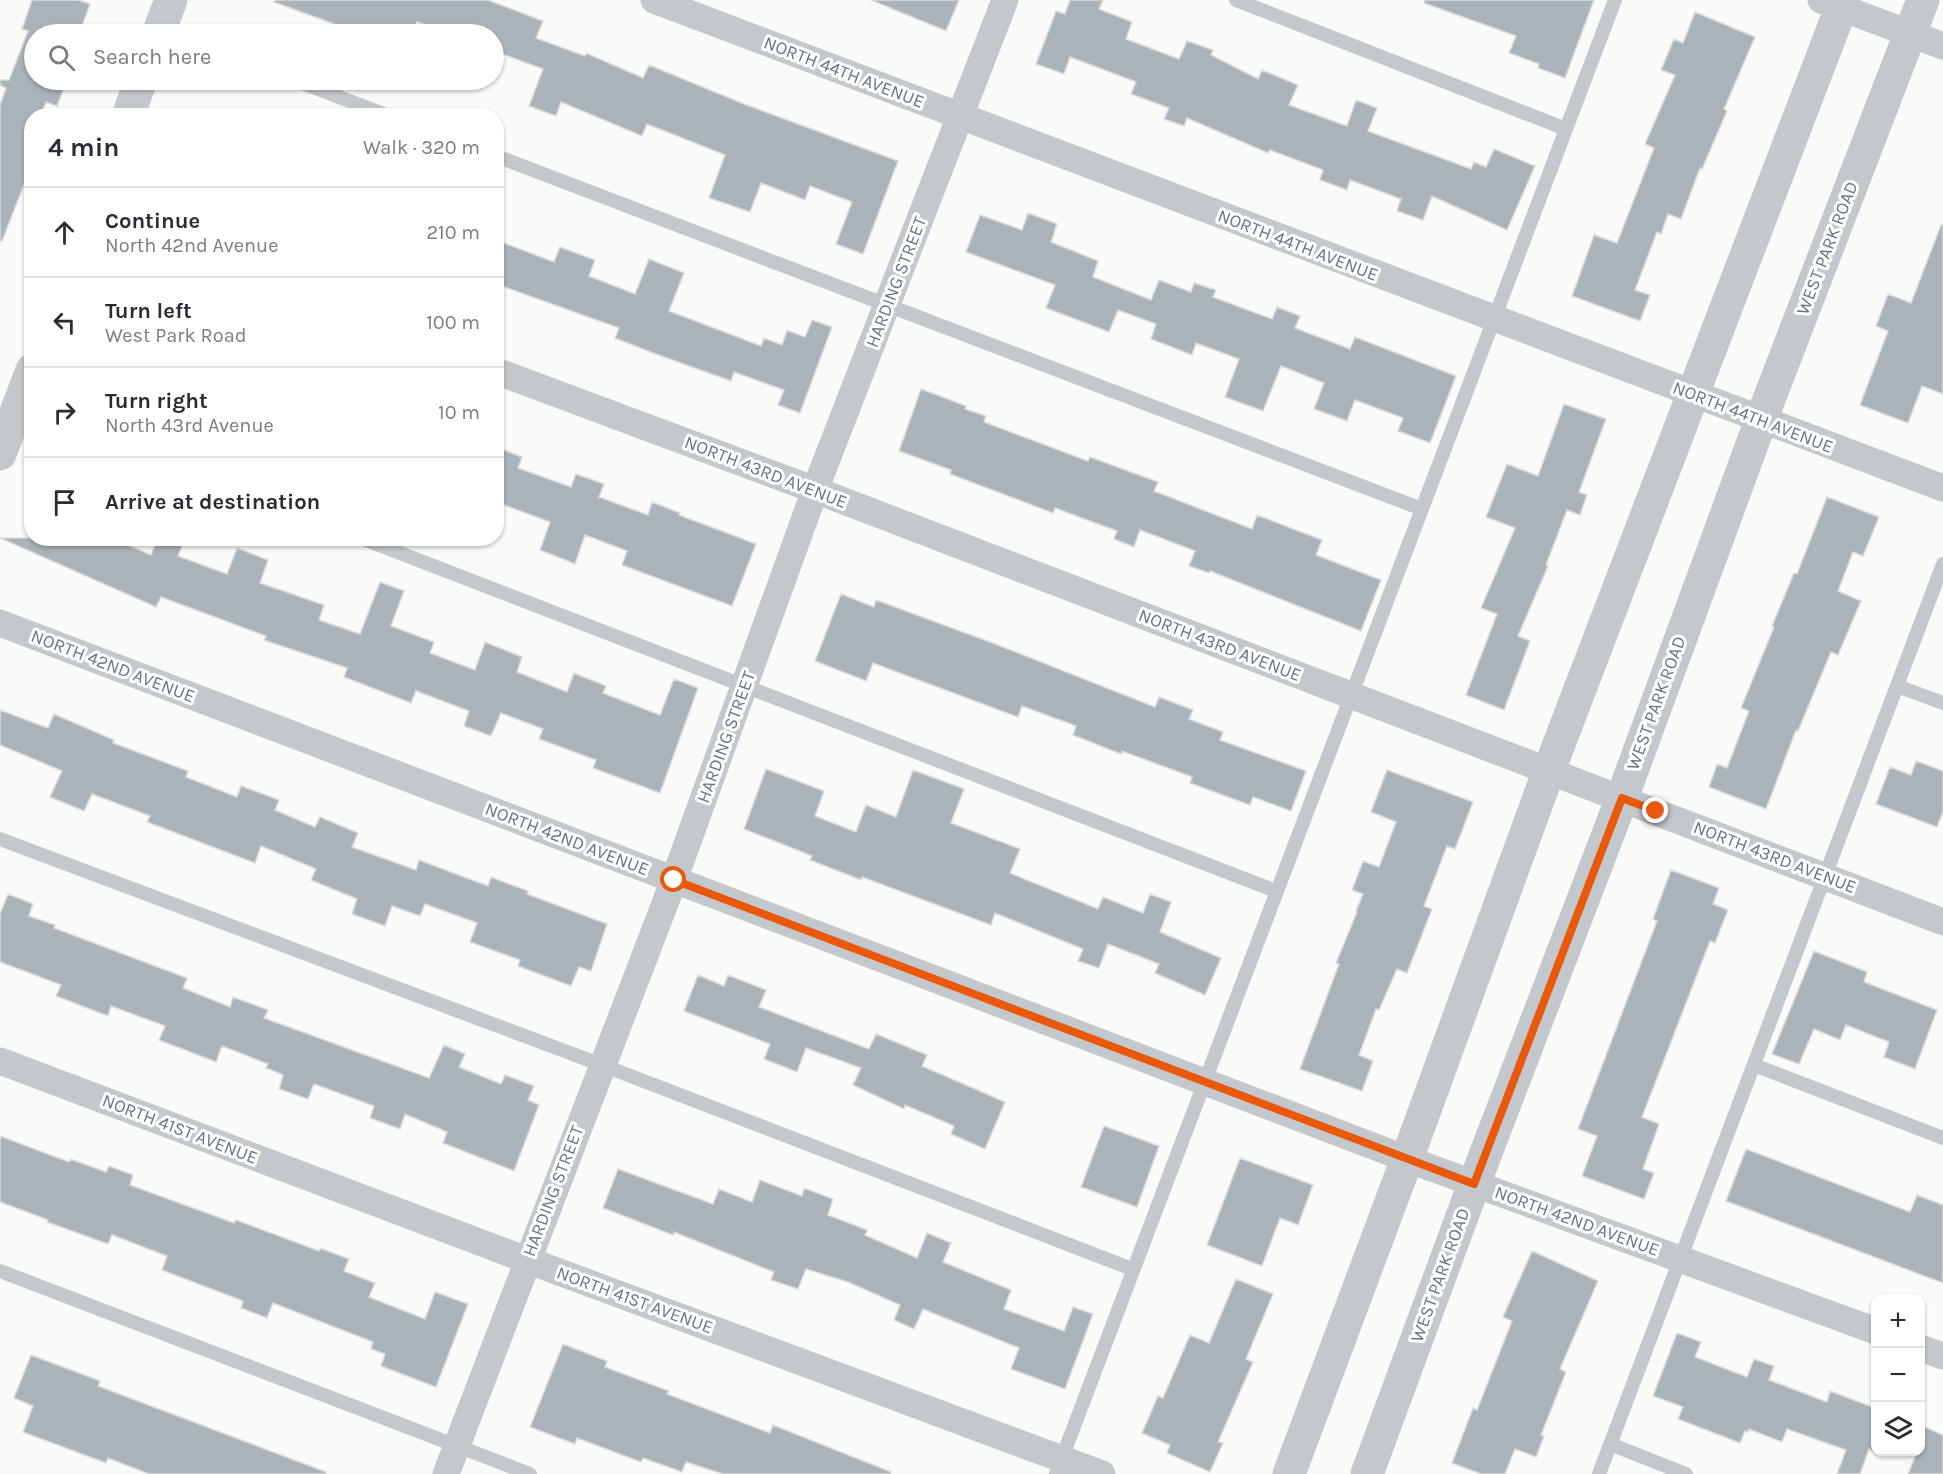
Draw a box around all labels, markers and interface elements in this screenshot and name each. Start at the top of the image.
search box [24,24,504,90]
street label: NORTH 44TH AVENUE [761,31,927,113]
icon: search [45,41,78,74]
text: Search here [93,44,211,70]
text: 4 min [48,132,119,163]
text: Walk · 320 m [363,136,480,159]
street label: WEST PARK ROAD [1791,178,1863,318]
street label: NORTH 44TH AVENUE [1215,204,1381,286]
text: Continue [105,208,200,234]
street label: HARDING STREET [861,213,931,351]
icon: ahead [48,216,81,249]
text: 210 m [426,221,480,244]
text: North 42nd Avenue [105,234,278,257]
text: Turn left [105,298,192,324]
icon: left [48,306,81,339]
text: 100 m [426,311,480,334]
text: West Park Road [105,324,247,347]
street label: NORTH 44TH AVENUE [1670,376,1836,458]
text: Turn right [105,388,208,414]
icon: right [48,396,81,429]
text: 10 m [438,401,480,424]
text: North 43rd Avenue [105,414,274,437]
street label: NORTH 43RD AVENUE [682,431,850,513]
icon: arrive [48,486,81,519]
text: Arrive at destination [105,489,320,515]
street label: NORTH 43RD AVENUE [1136,604,1304,686]
street label: NORTH 42ND AVENUE [28,625,198,707]
street label: WEST PARK ROAD [1622,633,1690,773]
street label: HARDING STREET [692,668,760,806]
route end [1642,797,1668,823]
street label: NORTH 42ND AVENUE [482,798,652,880]
street label: NORTH 43RD AVENUE [1691,816,1859,898]
route start [660,866,686,892]
street label: NORTH 41ST AVENUE [99,1089,261,1169]
street label: HARDING STREET [518,1122,588,1260]
street label: NORTH 42ND AVENUE [1492,1181,1662,1261]
street label: WEST PARK ROAD [1406,1205,1474,1345]
street label: NORTH 41ST AVENUE [554,1261,716,1339]
map controls [1871,1294,1925,1456]
button: + [1871,1294,1925,1348]
button: − [1871,1348,1925,1402]
button: layers [1871,1402,1925,1456]

